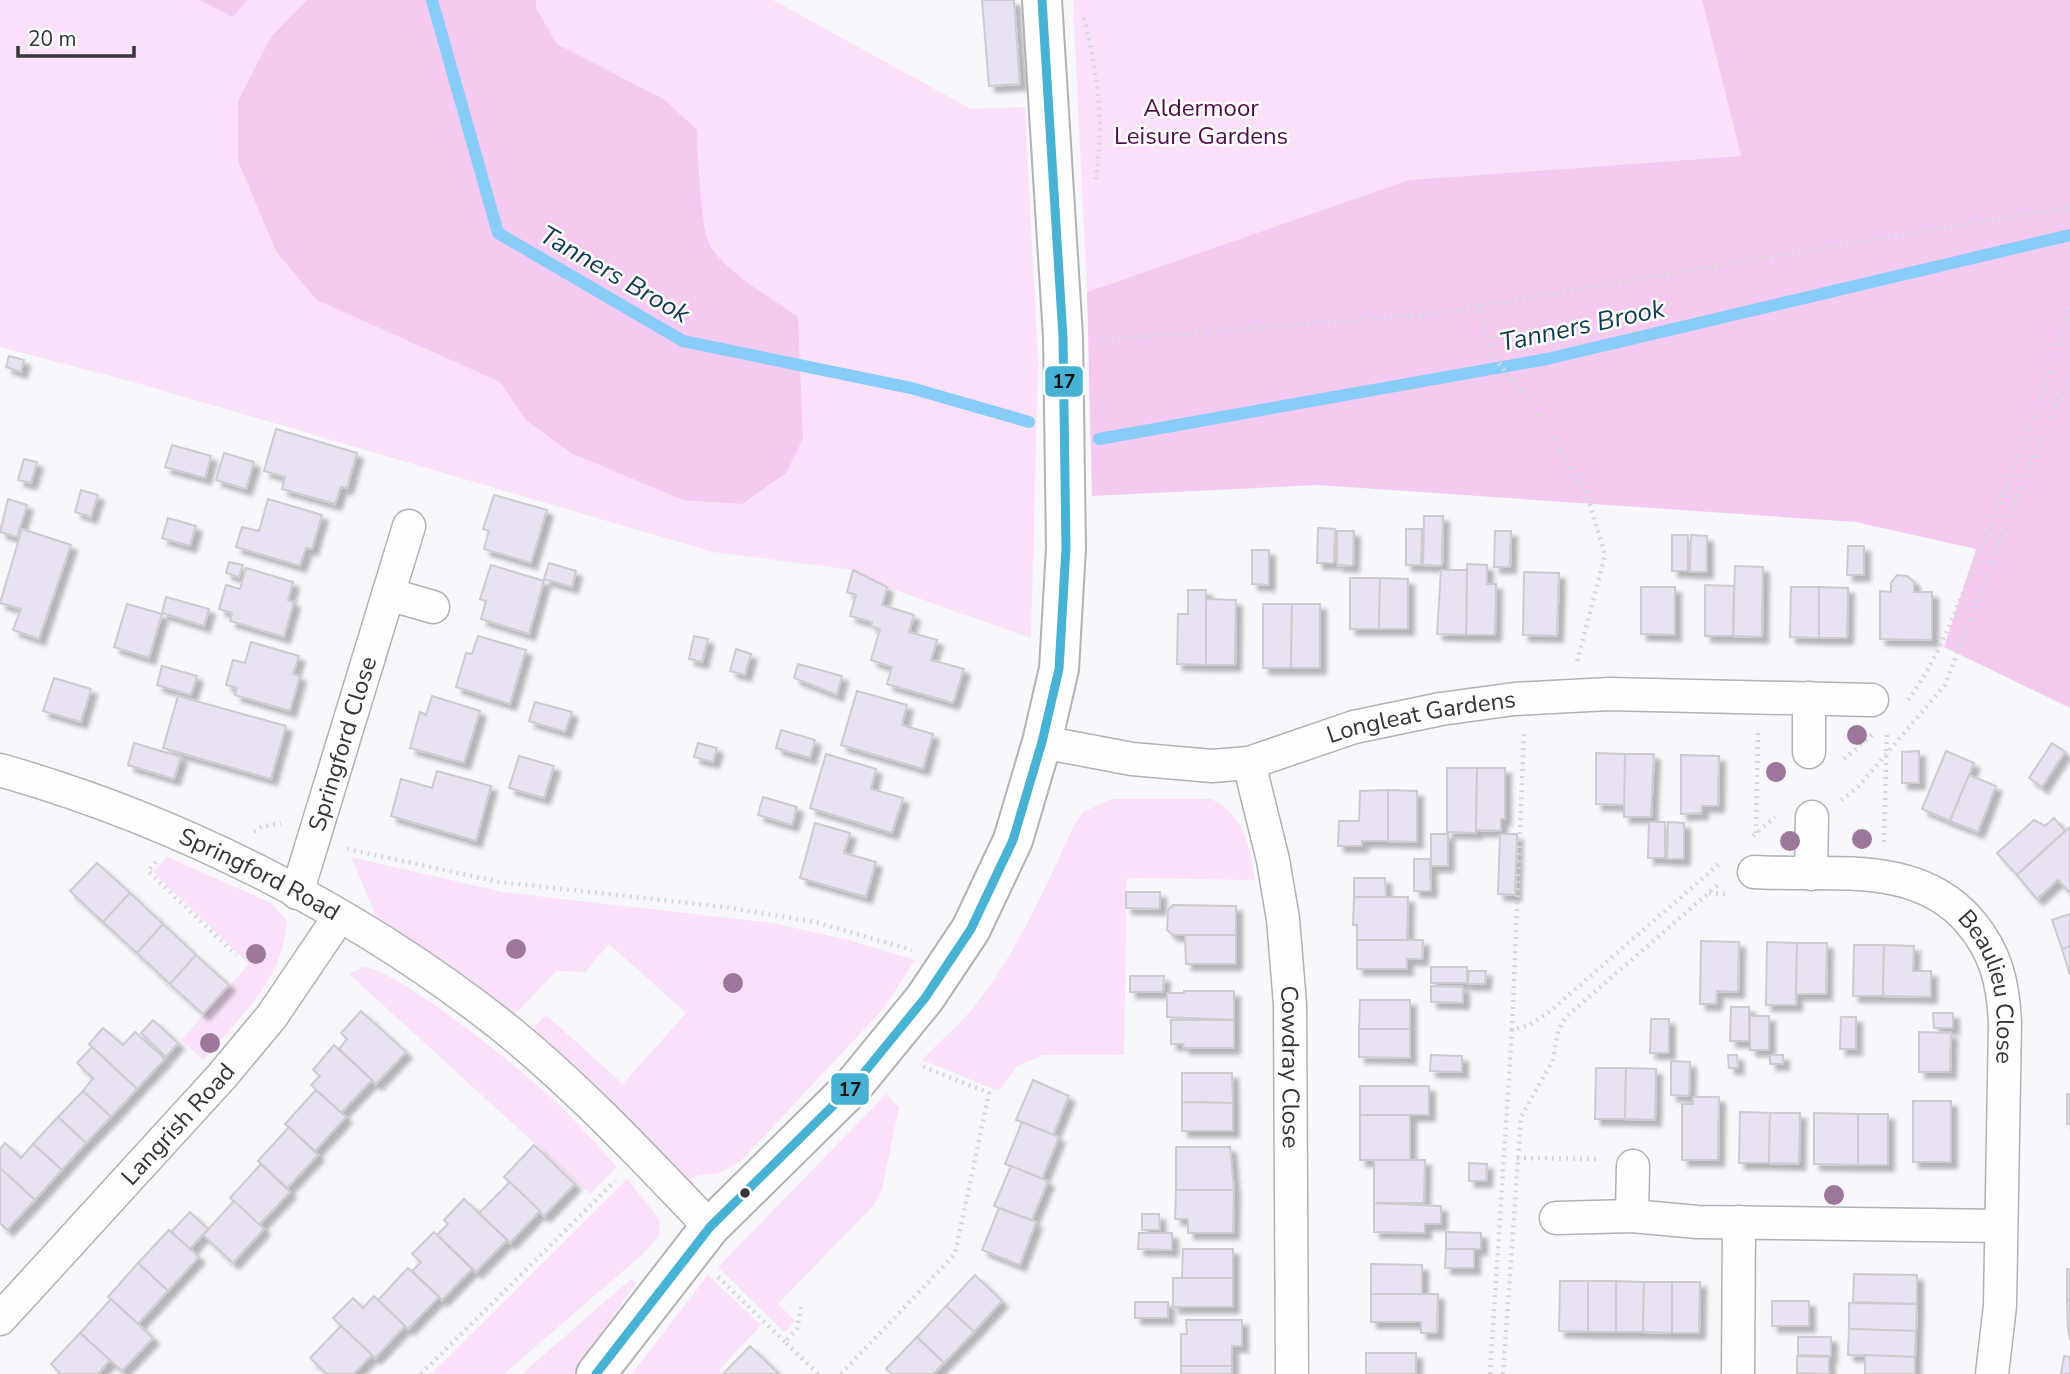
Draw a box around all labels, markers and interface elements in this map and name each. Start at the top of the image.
scale bar [18,14,133,58]
text: 20 m [28,25,77,53]
park label: Aldermoor Leisure Gardens [1114,92,1288,152]
water label: Tanners Brook [533,217,697,332]
water label: Tanners Brook [1496,291,1669,360]
line badge: 17 [1044,365,1084,398]
text: 17 [1053,369,1075,395]
street label: Springford Close [301,653,384,835]
street label: Longleat Gardens [1322,683,1517,751]
street label: Springford Road [174,820,346,928]
street label: Beaulieu Close [1951,903,2021,1064]
street label: Cowdray Close [1273,984,1307,1148]
street label: Langrish Road [114,1056,242,1192]
line badge: 17 [830,1072,870,1106]
text: 17 [839,1077,861,1103]
unlabelled marker [738,1186,752,1200]

